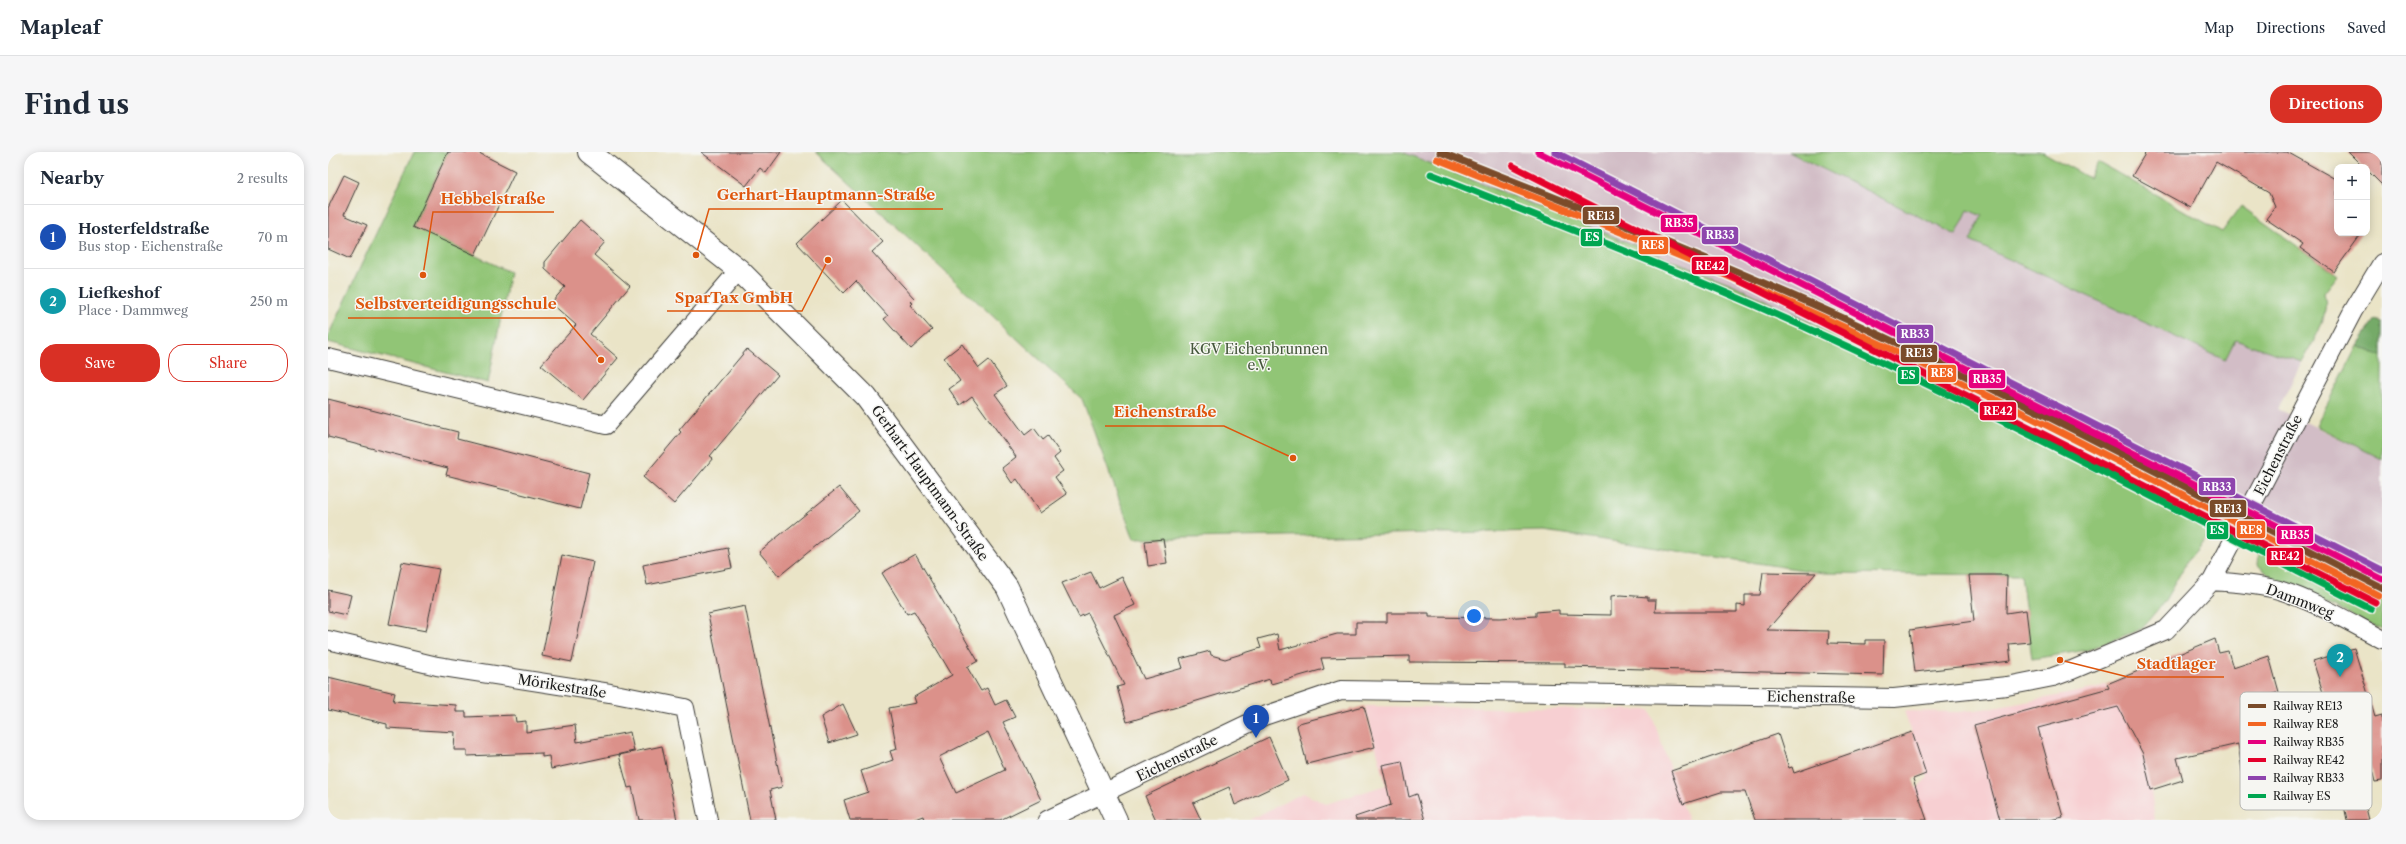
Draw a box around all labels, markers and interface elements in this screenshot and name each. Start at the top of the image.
text: Mapleaf [20,16,101,39]
text: Map [2204,19,2234,37]
text: Directions [2256,19,2325,37]
text: Saved [2347,19,2386,37]
button: Directions [2270,85,2382,123]
text: Find us [24,87,129,121]
map controls [2334,164,2370,236]
button: + [2334,164,2370,200]
text: Nearby [40,168,104,188]
text: 2 results [237,170,288,186]
callout: Gerhart-Hauptmann-Straße [709,182,943,209]
callout: Hebbelstraße [433,185,554,212]
text: Gerhart-Hauptmann-Straße [717,185,935,204]
text: Hebbelstraße [440,189,546,208]
button: − [2334,200,2370,236]
line badge: RE13 [1582,206,1620,225]
text: RE13 [1587,209,1615,223]
line badge: RB35 [1660,214,1698,233]
text: RB35 [1665,216,1693,230]
text: Hosterfeldstraße [78,219,209,238]
line badge: RB33 [1701,226,1739,245]
line badge: ES [1580,228,1603,247]
text: RB33 [1705,228,1735,242]
text: 1 [50,229,56,245]
text: 70 m [258,229,288,245]
text: ES [1585,230,1600,244]
line badge: RE8 [1638,236,1669,255]
text: Bus stop · Eichenstraße [78,238,223,254]
text: RE8 [1641,238,1665,252]
line badge: RE42 [1691,256,1729,275]
text: RE42 [1695,259,1725,273]
text: Liefkeshof [78,283,160,302]
callout: SparTax GmbH [667,284,802,311]
text: SparTax GmbH [675,288,793,307]
callout: Selbstverteidigungsschule [348,291,565,318]
text: 2 [49,293,57,309]
text: 250 m [250,293,288,309]
text: Selbstverteidigungsschule [355,294,557,313]
text: Place · Dammweg [78,302,188,318]
line badge: RB33 [1896,324,1934,344]
text: RB33 [1900,327,1930,341]
park label: KGV Eichenbrunnen e.V. [1190,340,1328,374]
button: Save [40,344,160,382]
button: Share [168,344,288,382]
line badge: RE13 [1900,344,1938,363]
text: RE13 [1905,346,1933,360]
line badge: RE8 [1927,364,1957,383]
line badge: ES [1897,366,1920,385]
text: RE8 [1930,366,1954,380]
text: ES [1901,368,1916,382]
line badge: RB35 [1968,369,2006,389]
text: RB35 [1973,372,2001,386]
callout: Eichenstraße [1105,399,1224,426]
line badge: RE42 [1979,401,2017,421]
street label: Gerhart-Hauptmann-Straße [867,402,993,565]
text: Eichenstraße [1114,402,1217,421]
text: RE42 [1983,404,2013,418]
street label: Eichenstraße [2250,411,2306,498]
line badge: RB33 [2198,477,2236,496]
text: RB33 [2202,480,2232,494]
line badge: RE13 [2209,499,2247,518]
text: RE13 [2214,502,2242,516]
line badge: RE8 [2236,520,2266,539]
line badge: ES [2206,521,2229,540]
text: ES [2210,523,2225,537]
text: RE8 [2239,523,2263,537]
line badge: RB35 [2276,525,2314,545]
text: RB35 [2281,528,2309,542]
line badge: RE42 [2266,547,2304,566]
text: RE42 [2270,549,2300,563]
street label: Dammweg [2264,580,2337,622]
your location [1464,606,1484,626]
pin: 2 [2327,644,2353,677]
callout: Stadtlager [2128,650,2224,677]
text: Stadtlager [2136,654,2216,673]
street label: Mörikestraße [516,670,608,702]
street label: Eichenstraße [1767,687,1855,707]
legend [2240,692,2372,810]
text: Railway RE13 [2273,699,2343,713]
pin: 1 [1243,705,1269,738]
text: Railway RE8 [2273,717,2339,731]
street label: Eichenstraße [1133,730,1221,785]
text: Railway RB35 [2273,735,2344,749]
text: Railway RE42 [2273,753,2345,767]
text: Railway RB33 [2273,771,2344,785]
text: Railway ES [2273,789,2331,803]

